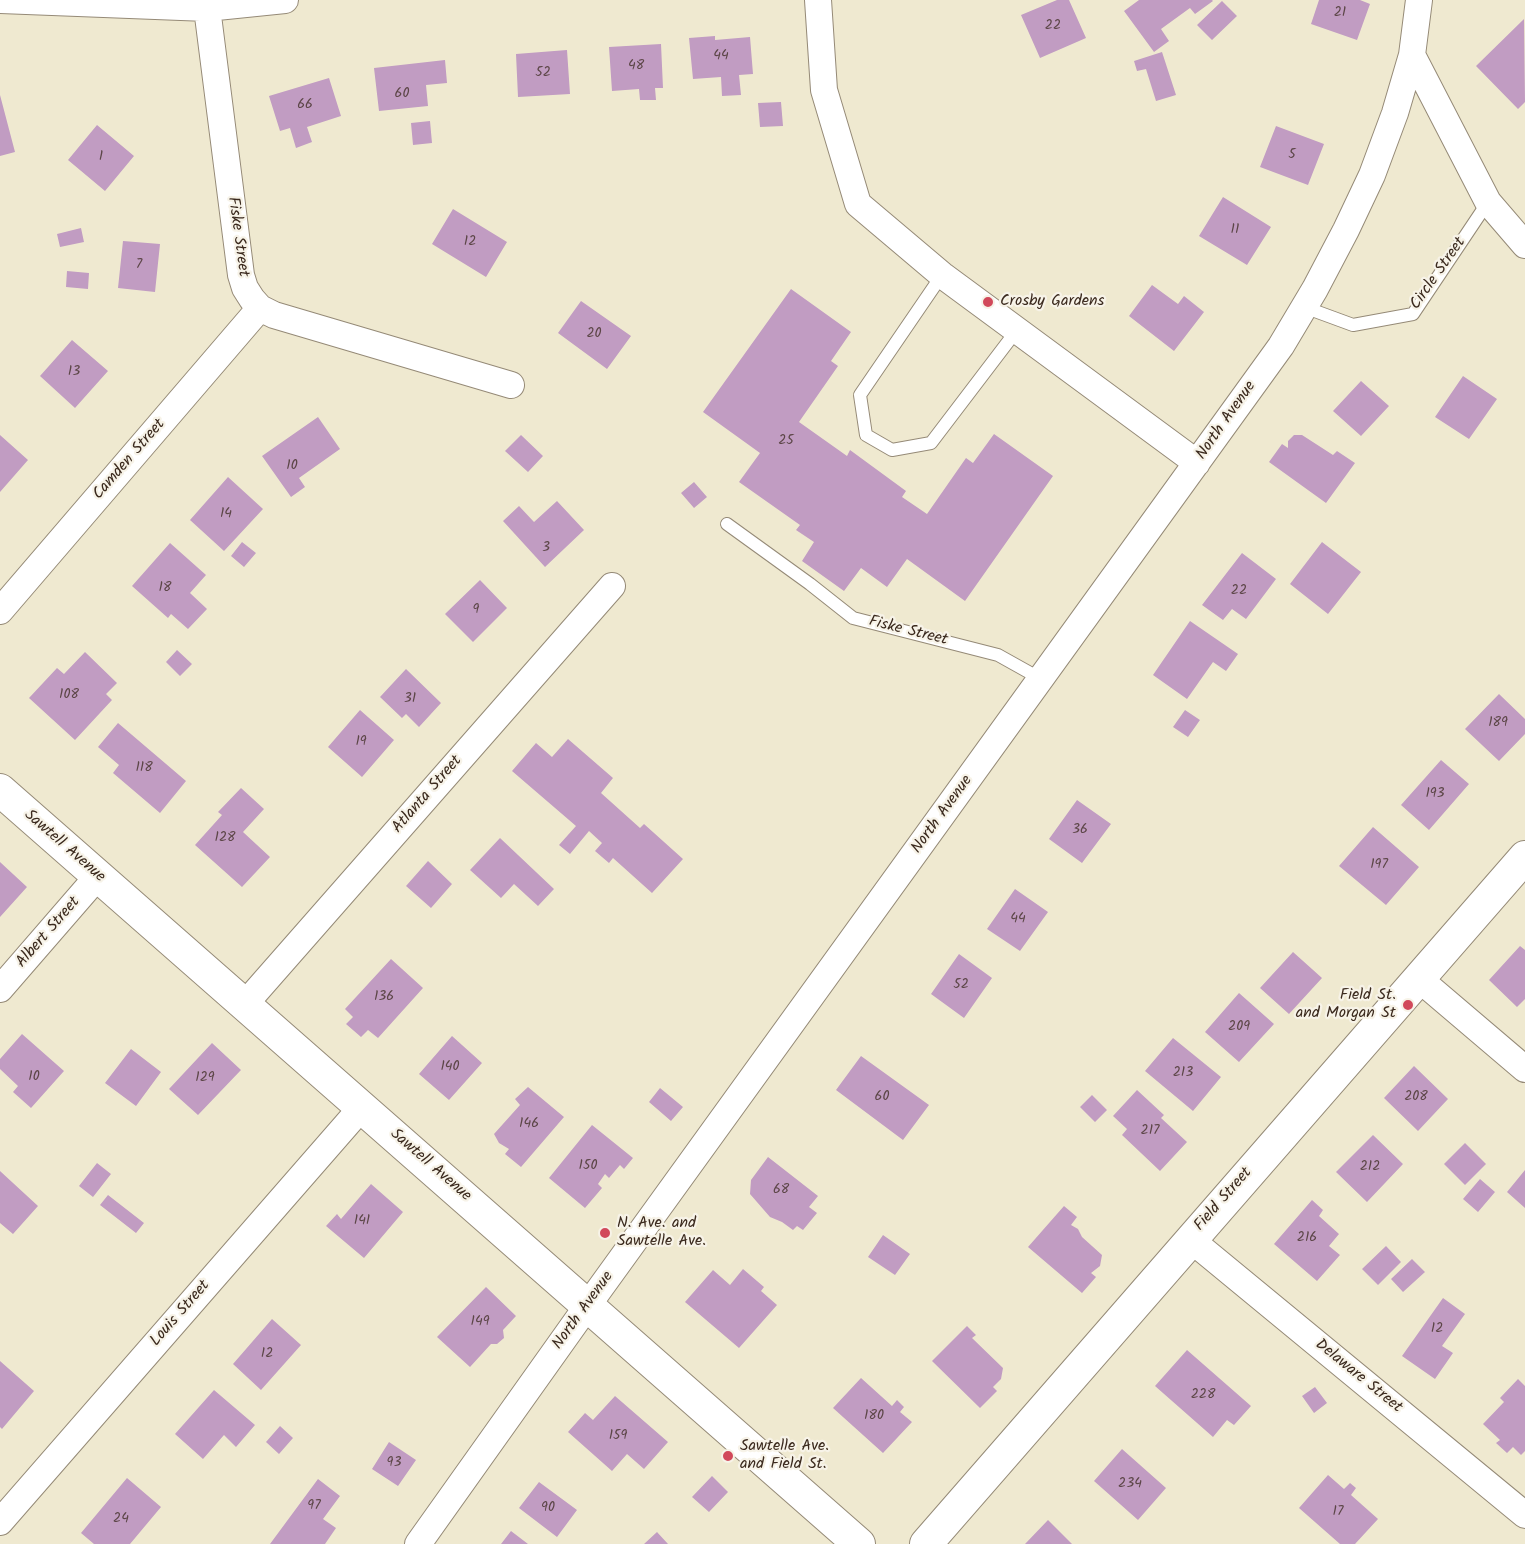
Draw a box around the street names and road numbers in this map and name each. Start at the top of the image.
street label: Fiske Street [222,196,252,278]
street label: Circle Street [1407,234,1471,314]
street label: North Avenue [1193,378,1261,464]
street label: Camden Street [90,416,170,504]
street label: Fiske Street [867,613,949,651]
street label: Atlanta Street [389,752,467,838]
street label: North Avenue [908,772,978,858]
street label: Sawtell Avenue [19,806,109,888]
street label: Albert Street [13,894,85,972]
street label: Sawtell Avenue [385,1125,475,1207]
street label: Field Street [1191,1164,1257,1236]
street label: North Avenue [549,1268,619,1354]
street label: Louis Street [147,1277,215,1351]
street label: Delaware Street [1310,1336,1406,1418]

